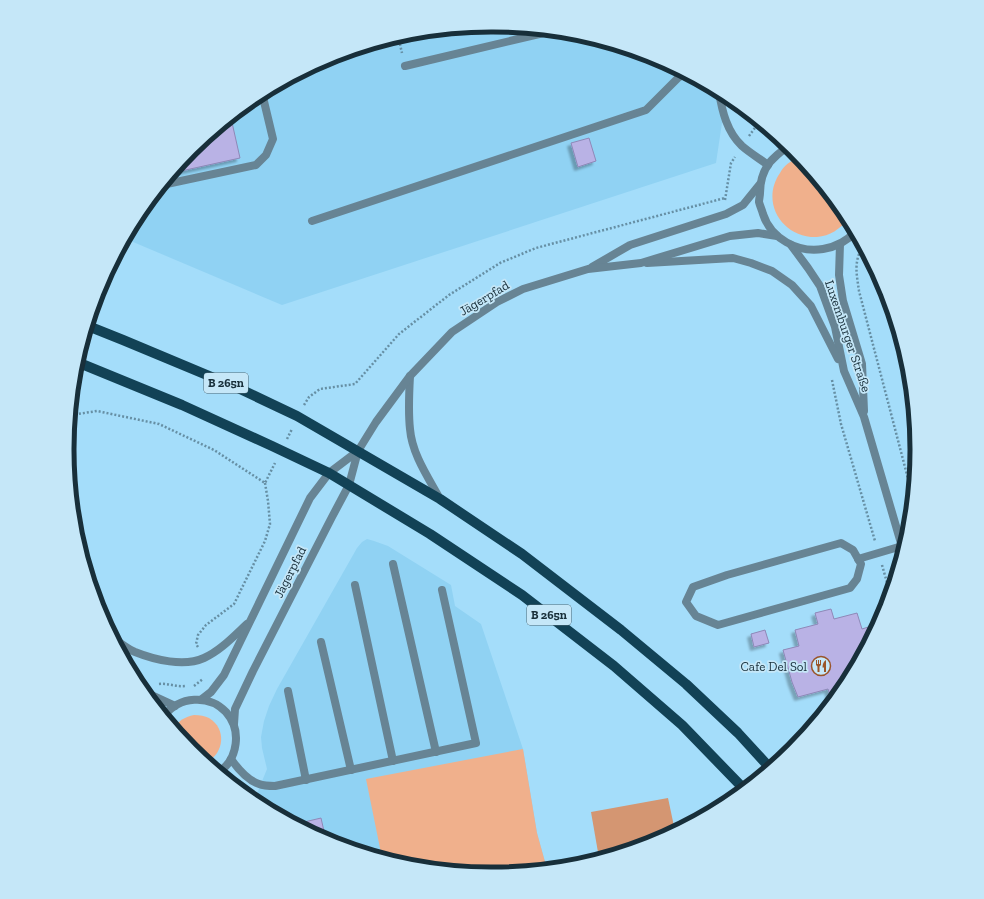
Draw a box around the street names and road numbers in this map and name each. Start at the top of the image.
street label: Jägerpfad [456,277,512,319]
street label: Luxemburger Straße [822,278,874,394]
road number: B 265n [204,373,248,393]
street label: Jägerpfad [271,544,309,600]
road number: B 265n [527,605,571,625]

